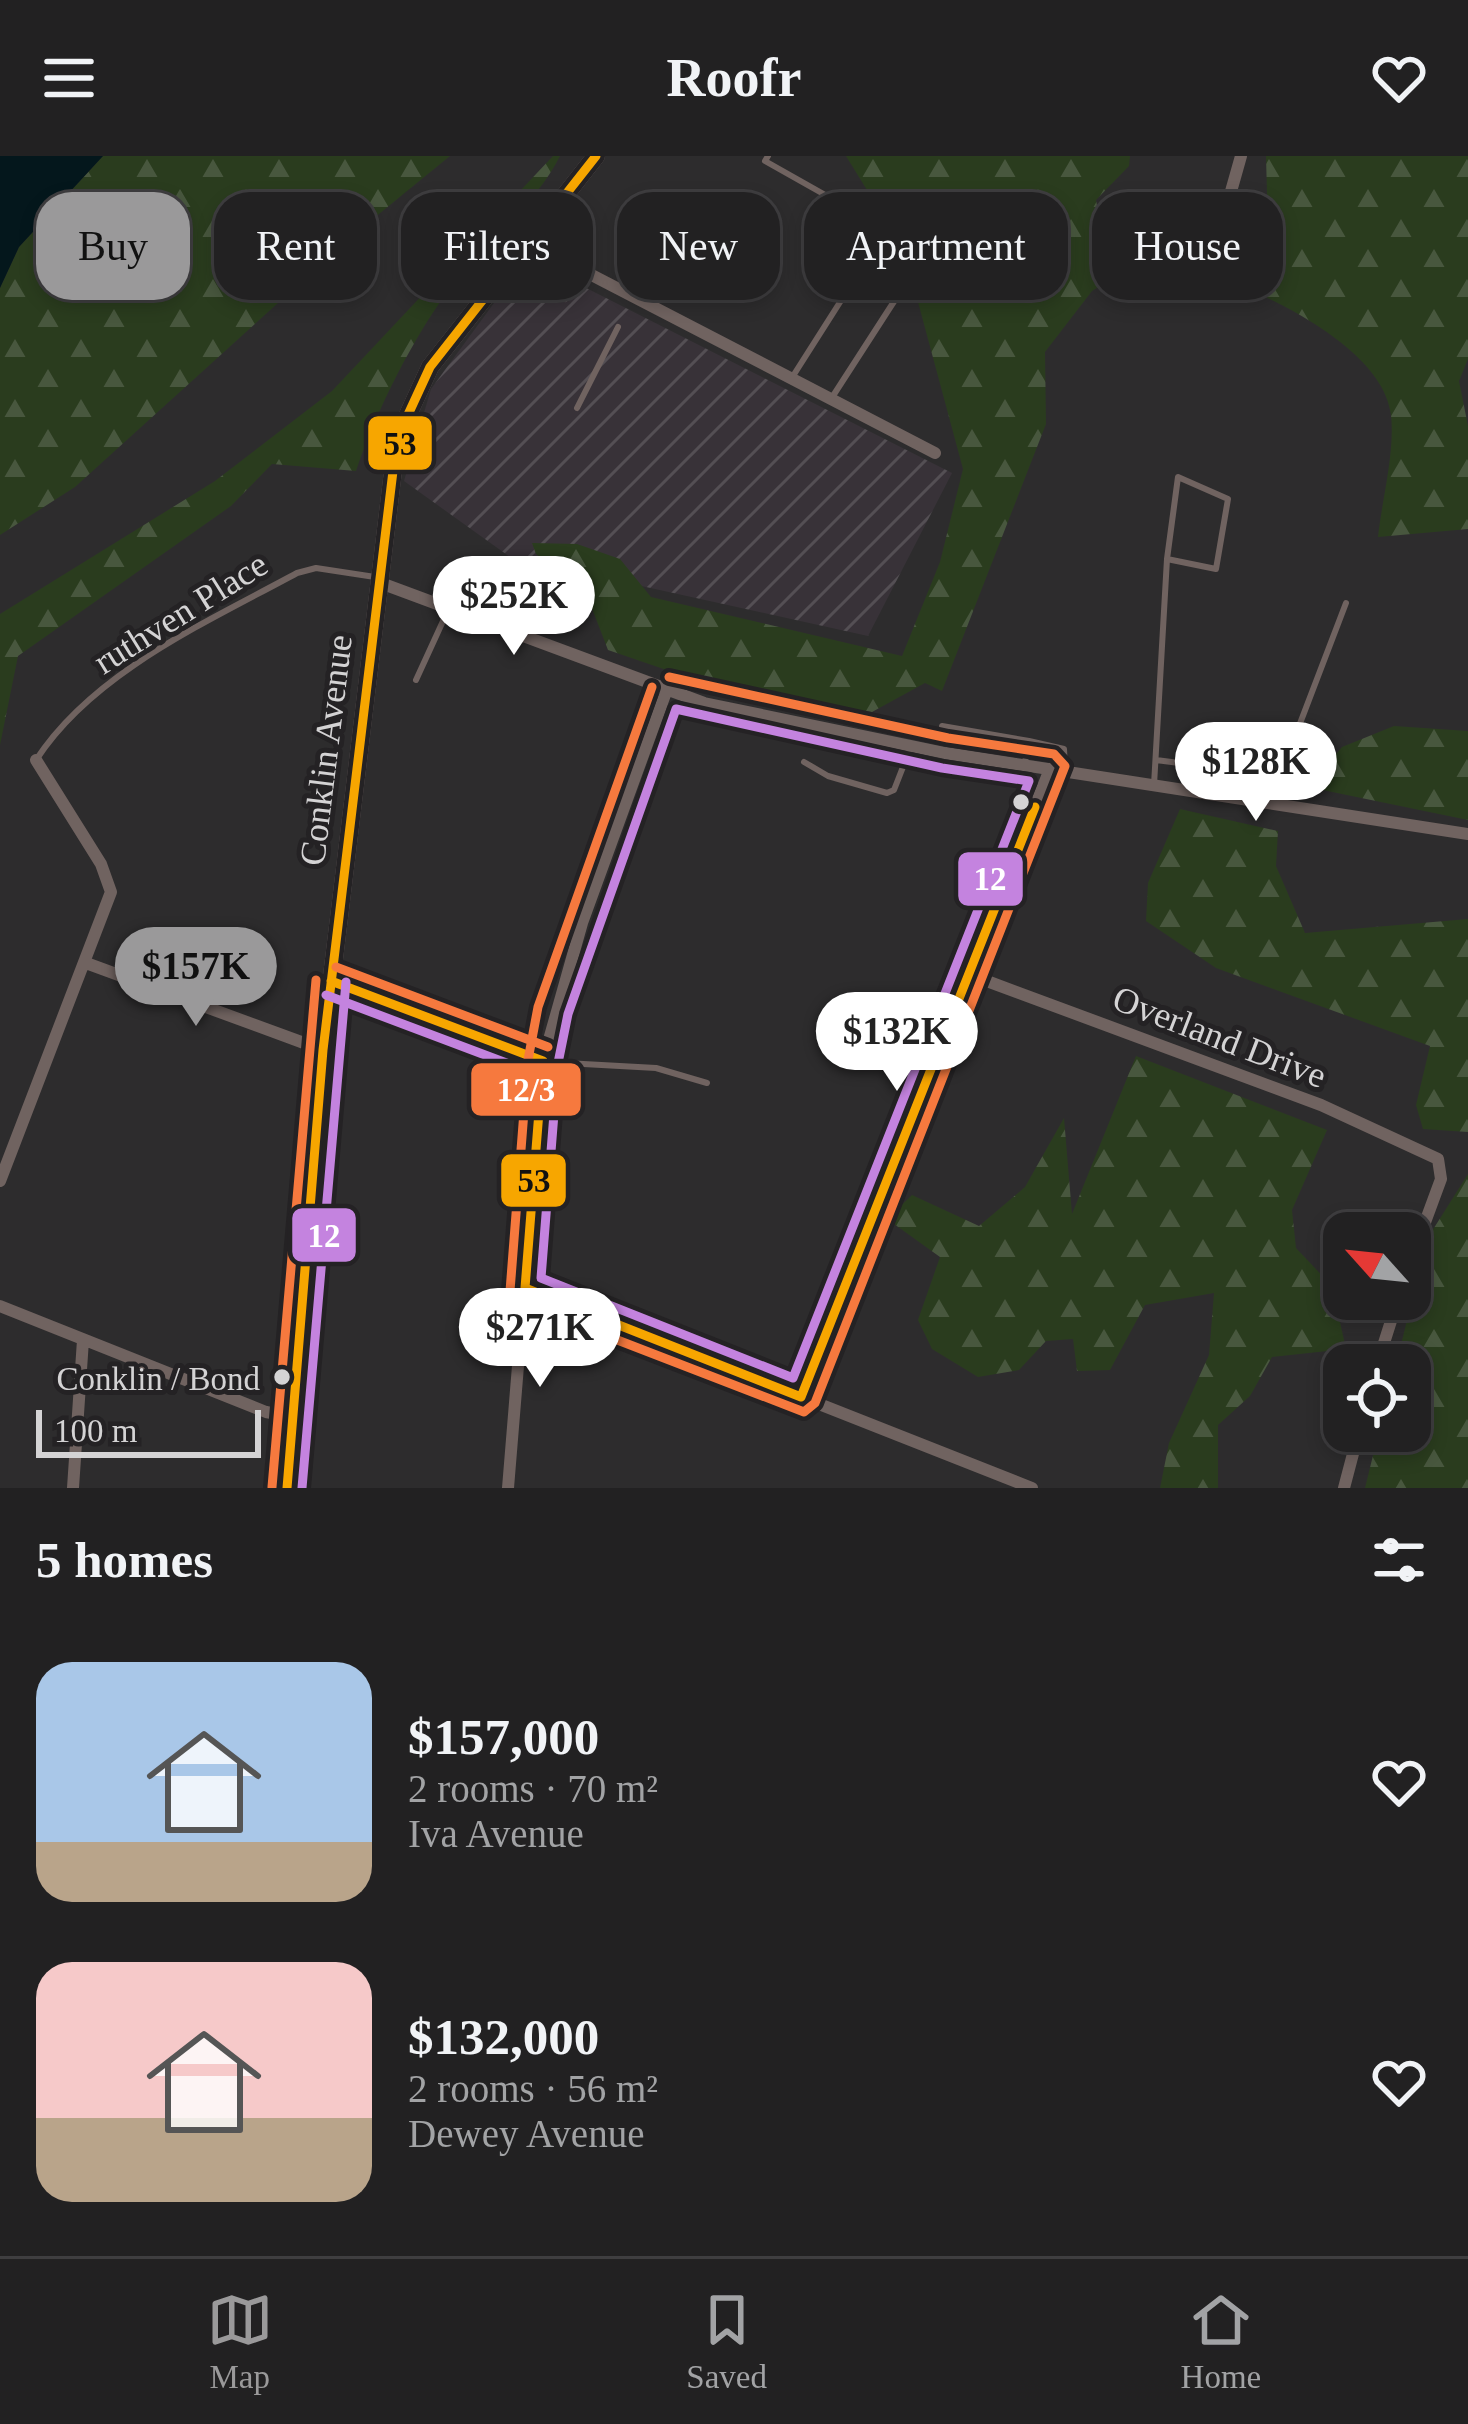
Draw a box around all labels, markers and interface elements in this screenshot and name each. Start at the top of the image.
icon: menu [36,45,102,111]
icon: heart [1366,45,1432,111]
text: Roofr [667,48,801,108]
chip: Buy [36,192,190,300]
chip: Rent [214,192,377,300]
chip: Filters [401,192,593,300]
chip: New [617,192,780,300]
chip: Apartment [804,192,1068,300]
chip: House [1092,192,1283,300]
line badge: 53 [366,414,434,472]
text: 53 [384,426,417,462]
street label: ruthven Place [86,544,275,682]
pin: $252K [430,556,598,658]
text: $252K [460,573,568,616]
street label: Conklin Avenue [292,632,360,868]
pin: $128K [1172,722,1340,824]
text: $128K [1202,739,1310,782]
unlabelled marker [1010,791,1032,813]
line badge: 12 [956,850,1025,908]
text: 12 [974,861,1007,897]
pin: $157K [112,927,280,1029]
text: $157K [142,944,250,987]
street label: Overland Drive [1107,978,1332,1096]
pin: $132K [813,992,981,1094]
text: $132K [843,1009,951,1052]
line badge: 12/3 [469,1061,583,1118]
text: 12/3 [497,1072,555,1108]
line badge: 53 [499,1152,568,1209]
text: 53 [518,1163,551,1199]
line badge: 12 [290,1206,358,1264]
north arrow [1323,1212,1431,1320]
map controls [1323,1212,1431,1452]
text: 12 [308,1218,341,1254]
pin: $271K [456,1288,624,1390]
text: $271K [486,1305,594,1348]
button: locate [1323,1344,1431,1452]
place label: Conklin / Bond [56,1361,260,1397]
marker: Conklin / Bond [271,1366,293,1388]
scale bar [36,1404,261,1457]
text: 100 m [54,1413,137,1449]
icon: filters [1366,1527,1432,1593]
text: 5 homes [36,1532,213,1588]
text: $157,000 [408,1709,599,1765]
icon: home [132,1710,276,1854]
icon: heart [1366,1749,1432,1815]
text: 2 rooms · 70 m² [408,1767,658,1810]
text: Iva Avenue [408,1812,584,1855]
text: $132,000 [408,2009,599,2065]
icon: home [132,2010,276,2154]
icon: heart [1366,2049,1432,2115]
text: 2 rooms · 56 m² [408,2067,658,2110]
text: Dewey Avenue [408,2112,644,2155]
tab: Map [207,2287,273,2396]
tab: Saved [686,2287,767,2396]
tab: Home [1181,2287,1261,2396]

